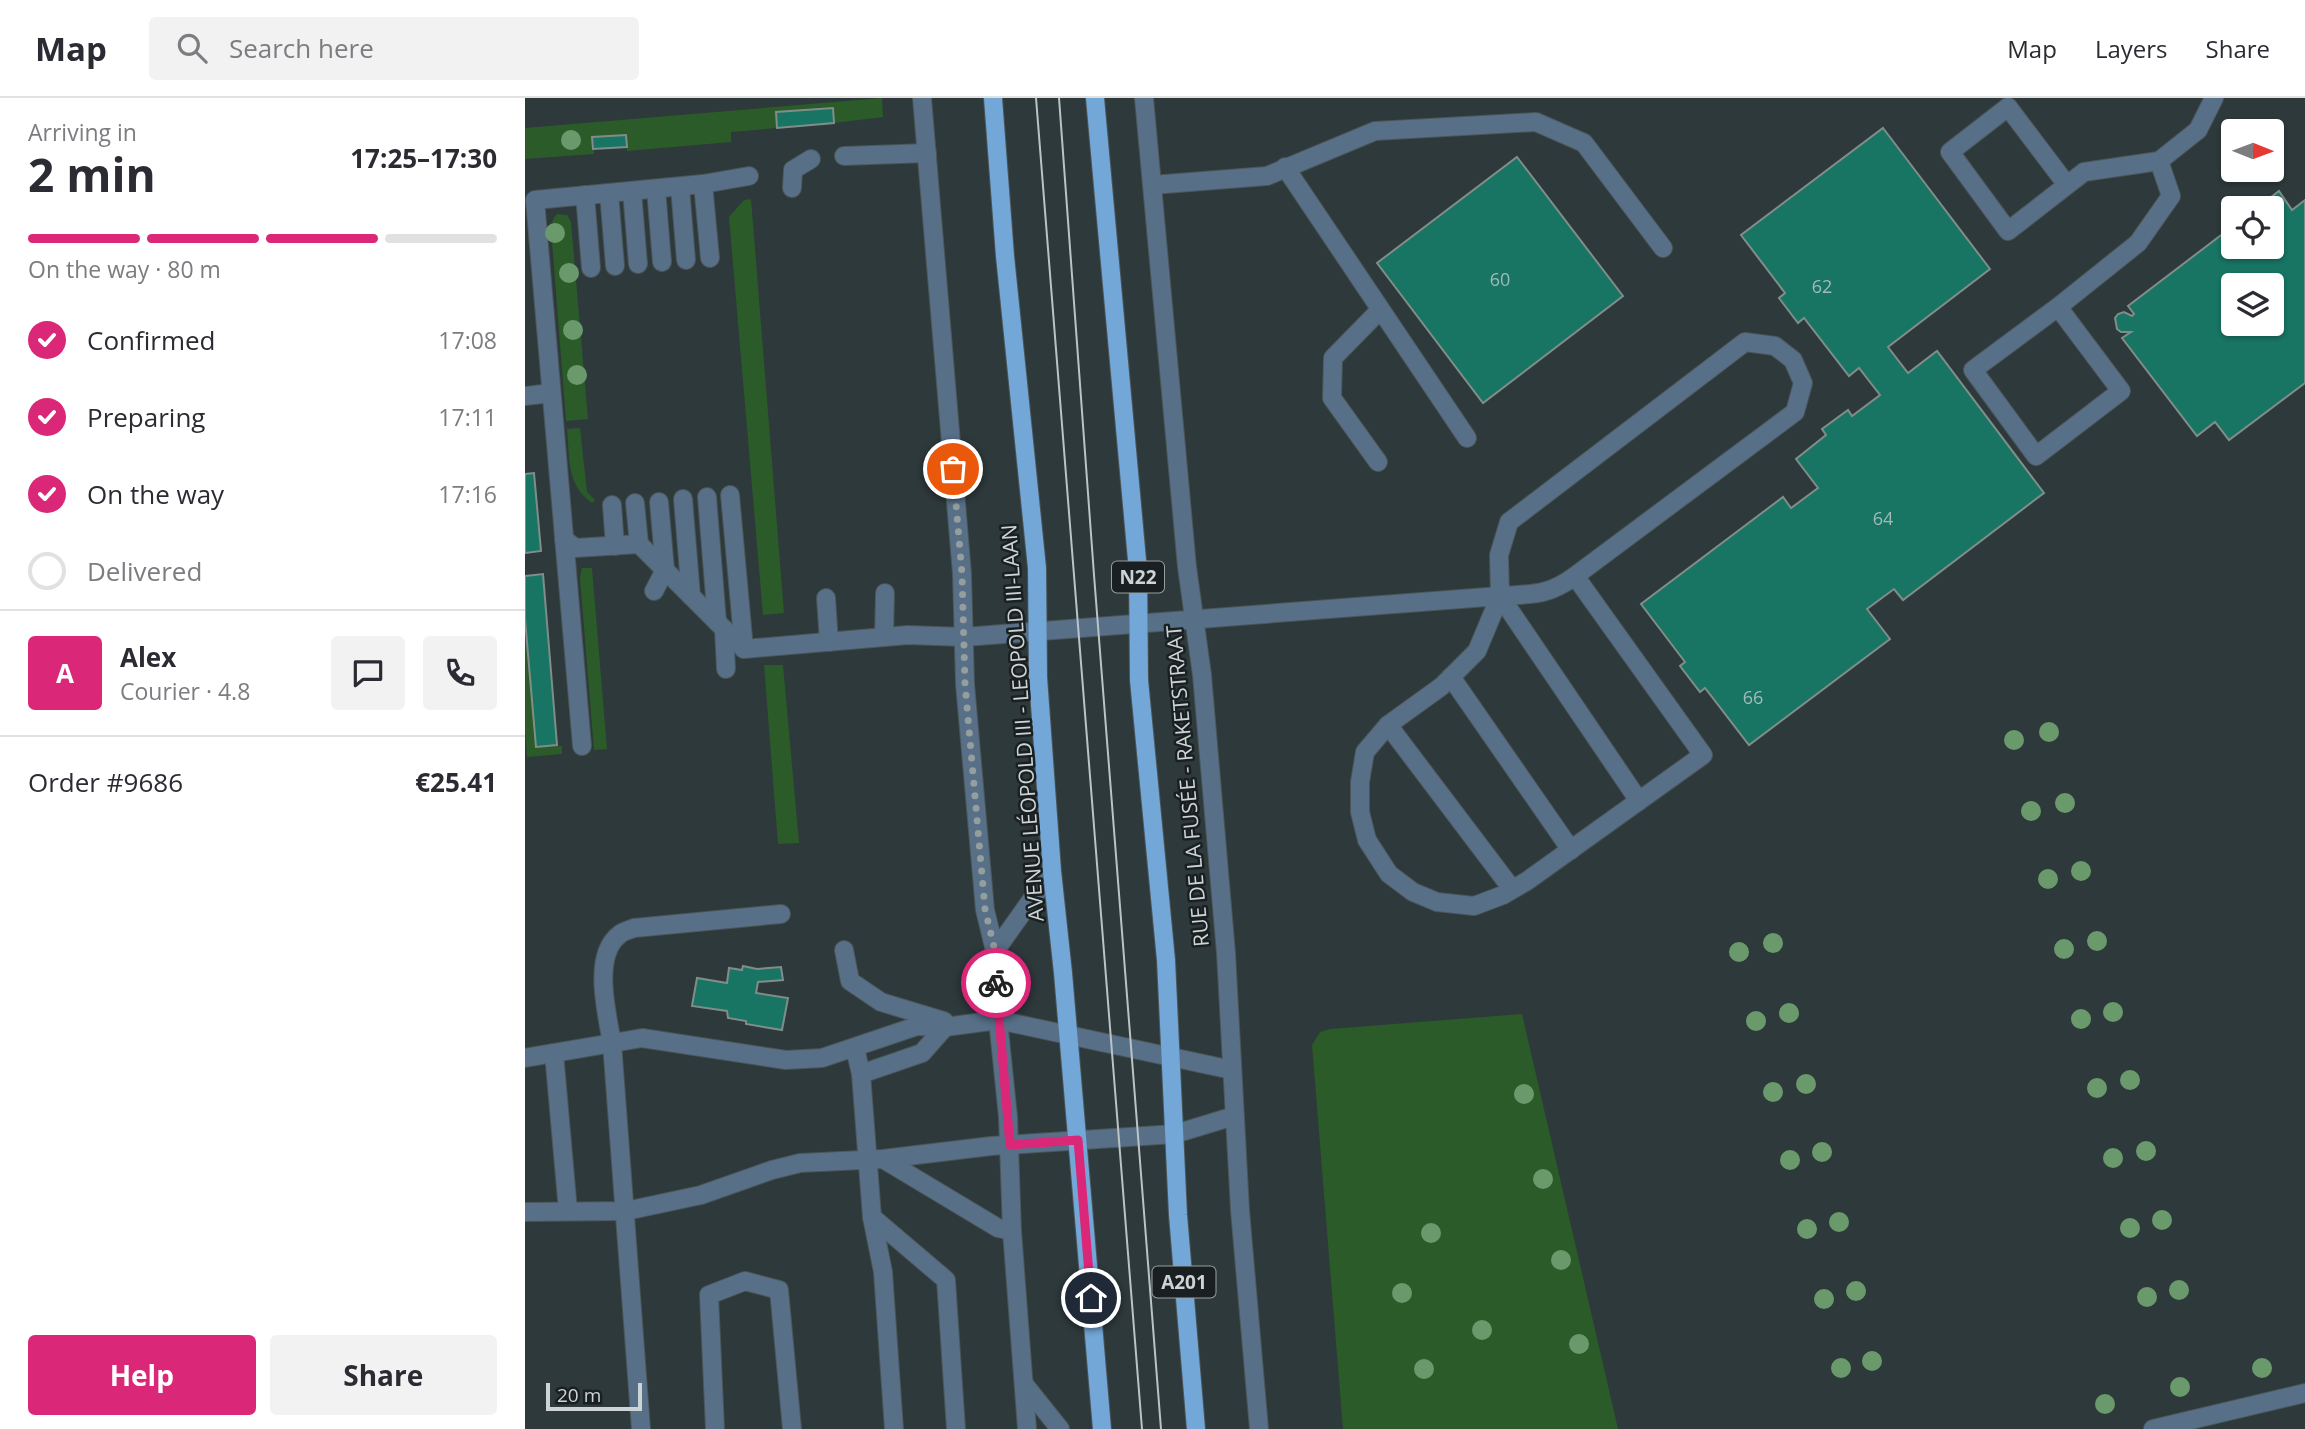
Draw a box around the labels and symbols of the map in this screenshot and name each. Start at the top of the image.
north arrow [2221,119,2284,182]
house number: 60 [1490,267,1510,291]
house number: 62 [1812,274,1832,298]
pin [923,439,983,499]
house number: 64 [1873,506,1893,530]
street label: AVENUE LÉOPOLD III - LEOPOLD III-LAAN [994,524,1050,922]
road number: N22 [1112,562,1164,592]
street label: RUE DE LA FUSÉE - RAKETSTRAAT [1159,624,1215,948]
house number: 66 [1743,685,1763,709]
courier [961,948,1031,1018]
road number: A201 [1153,1266,1215,1298]
pin [1061,1268,1121,1328]
scale bar [546,1380,642,1412]

